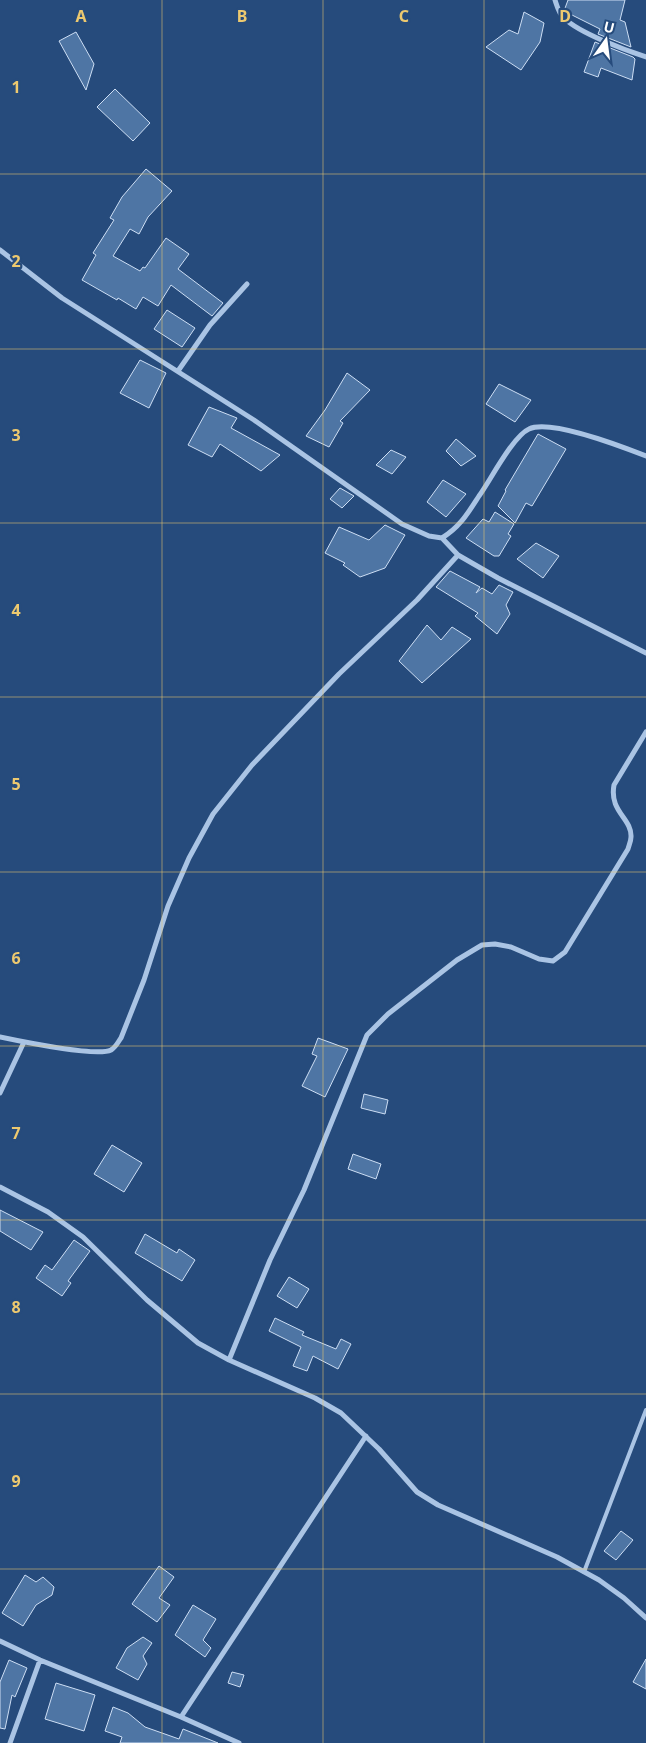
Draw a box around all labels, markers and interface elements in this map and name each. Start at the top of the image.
text: A [75,5,87,27]
text: B [237,5,247,27]
text: C [399,5,409,27]
text: D [559,5,571,27]
north arrow [581,15,631,65]
text: U [602,16,617,37]
text: 1 [11,76,21,98]
text: 2 [11,250,21,272]
text: 3 [11,424,21,446]
text: 4 [11,599,21,621]
text: 5 [11,773,21,795]
text: 6 [11,947,21,969]
text: 7 [11,1122,21,1144]
text: 8 [11,1296,21,1318]
text: 9 [11,1470,21,1492]

